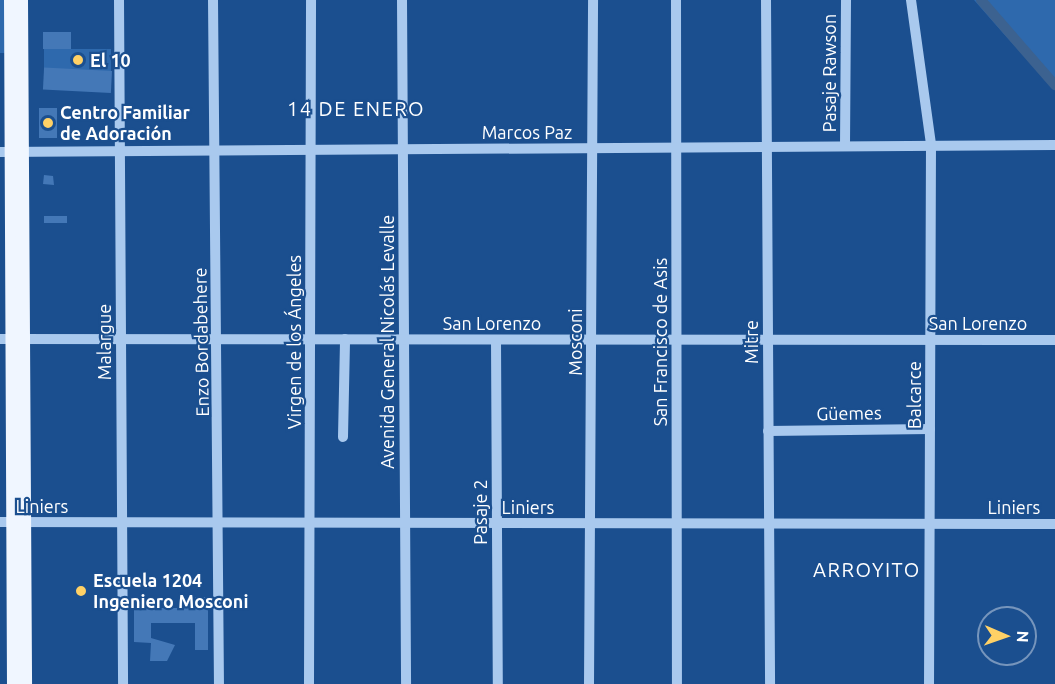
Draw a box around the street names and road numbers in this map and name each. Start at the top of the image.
street label: Pasaje Rawson [818,14,840,132]
street label: Marcos Paz [482,121,572,143]
street label: Avenida General Nicolás Levalle [376,215,398,469]
street label: Virgen de los Ángeles [283,255,305,429]
street label: San Francisco de Asis [649,258,671,426]
street label: Enzo Bordabehere [189,267,213,417]
street label: Malargue [93,304,115,380]
street label: Mosconi [564,308,586,376]
street label: San Lorenzo [443,312,541,334]
street label: San Lorenzo [929,312,1027,334]
street label: Mitre [740,320,762,364]
street label: Balcarce [903,361,925,429]
street label: Güemes [816,402,882,424]
street label: Pasaje 2 [469,479,491,545]
street label: Liniers [16,495,68,517]
street label: Liniers [502,496,554,518]
street label: Liniers [988,496,1040,518]

